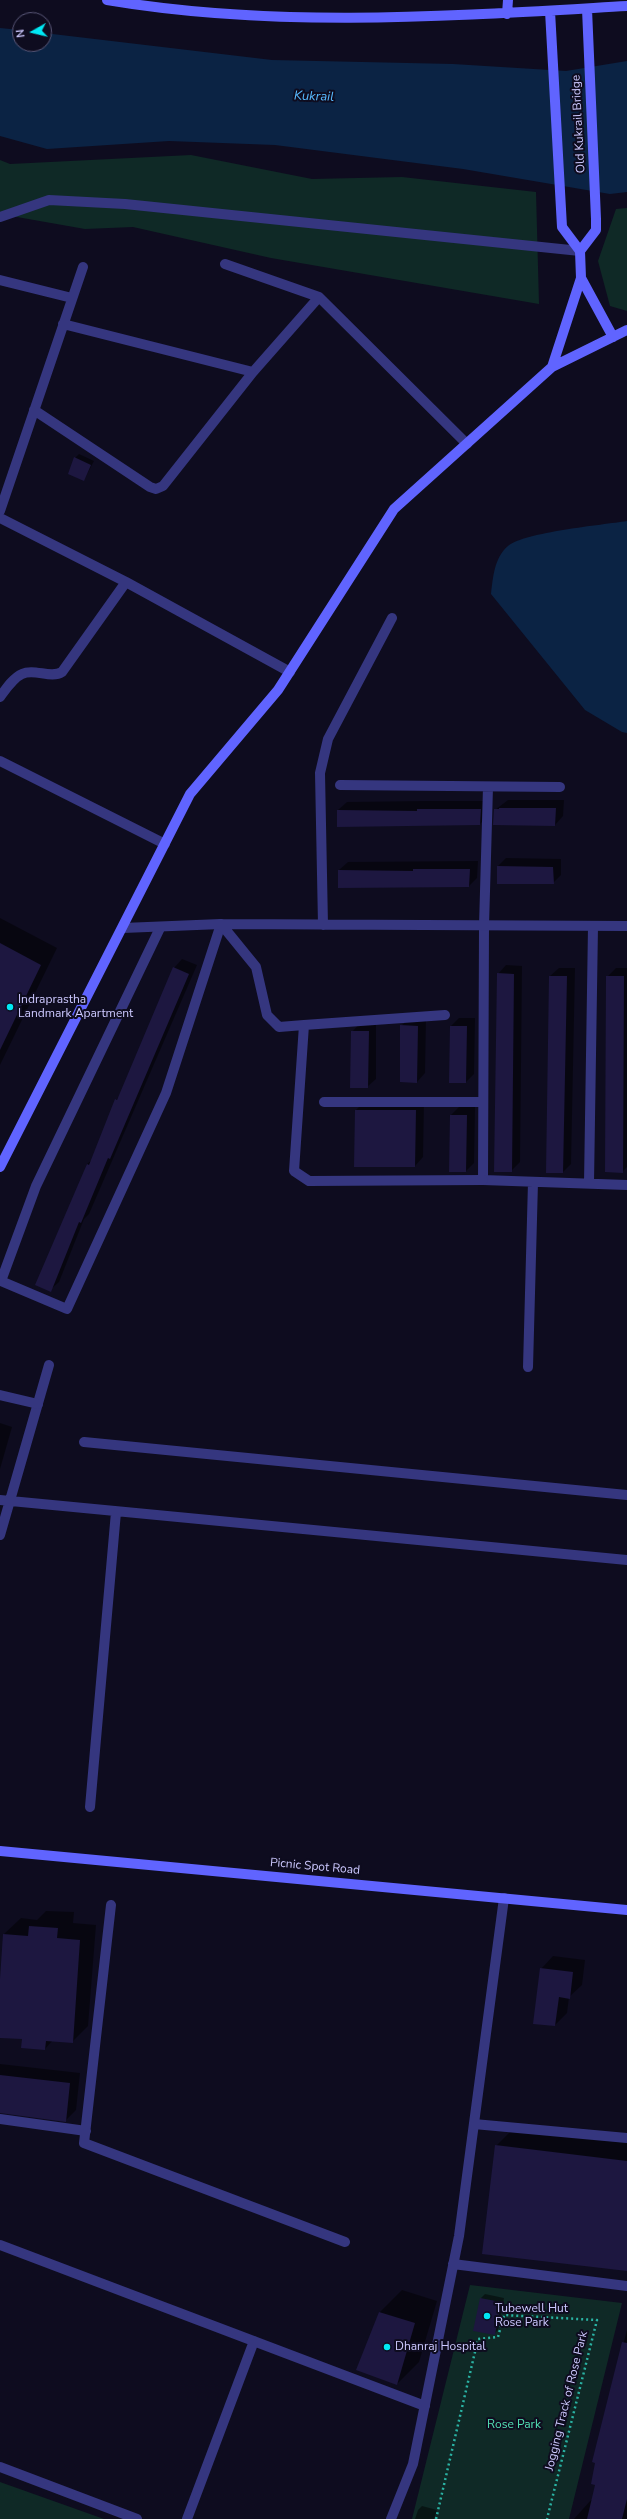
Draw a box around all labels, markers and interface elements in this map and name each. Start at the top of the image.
north arrow [12,12,52,52]
text: N [13,28,29,39]
street label: Old Kukrail Bridge [569,74,589,174]
water label: Kukrail [294,89,334,105]
place label: Indraprastha Landmark Apartment [18,993,133,1021]
marker: Indraprastha Landmark Apartment [5,1002,15,1012]
street label: Picnic Spot Road [269,1856,361,1878]
place label: Tubewell Hut Rose Park [495,2302,568,2330]
marker: Tubewell Hut Rose Park [482,2311,492,2321]
street label: Jogging Track of Rose Park [543,2330,591,2472]
place label: Dhanraj Hospital [395,2340,486,2354]
marker: Dhanraj Hospital [382,2342,392,2352]
park label: Rose Park [487,2418,541,2432]

